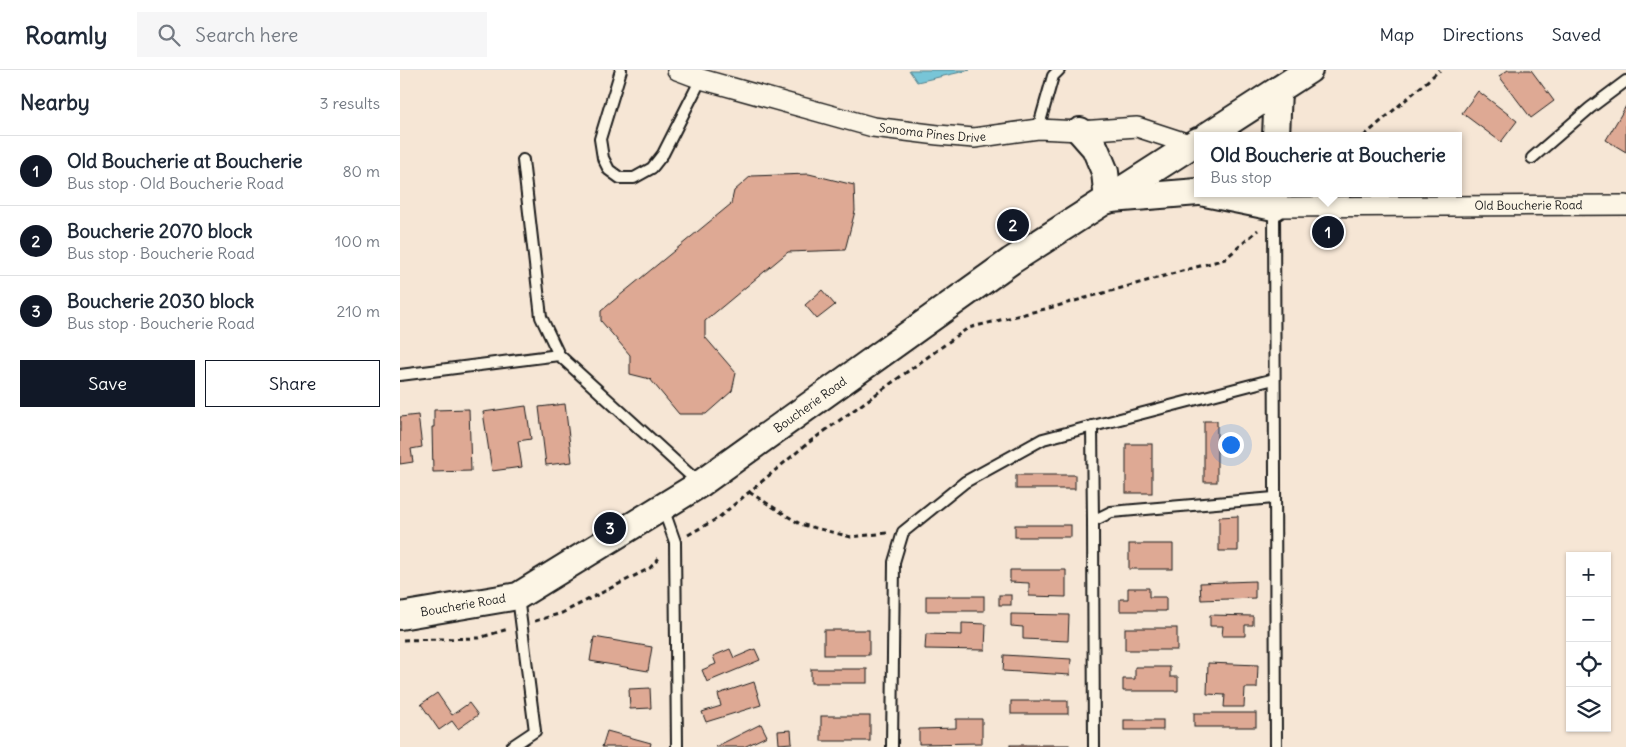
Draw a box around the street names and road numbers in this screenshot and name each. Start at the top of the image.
street label: Sonoma Pines Drive [878,120,987,145]
street label: Old Boucherie Road [1474,197,1583,213]
street label: Boucherie Road [771,373,849,436]
street label: Boucherie Road [419,590,507,619]

